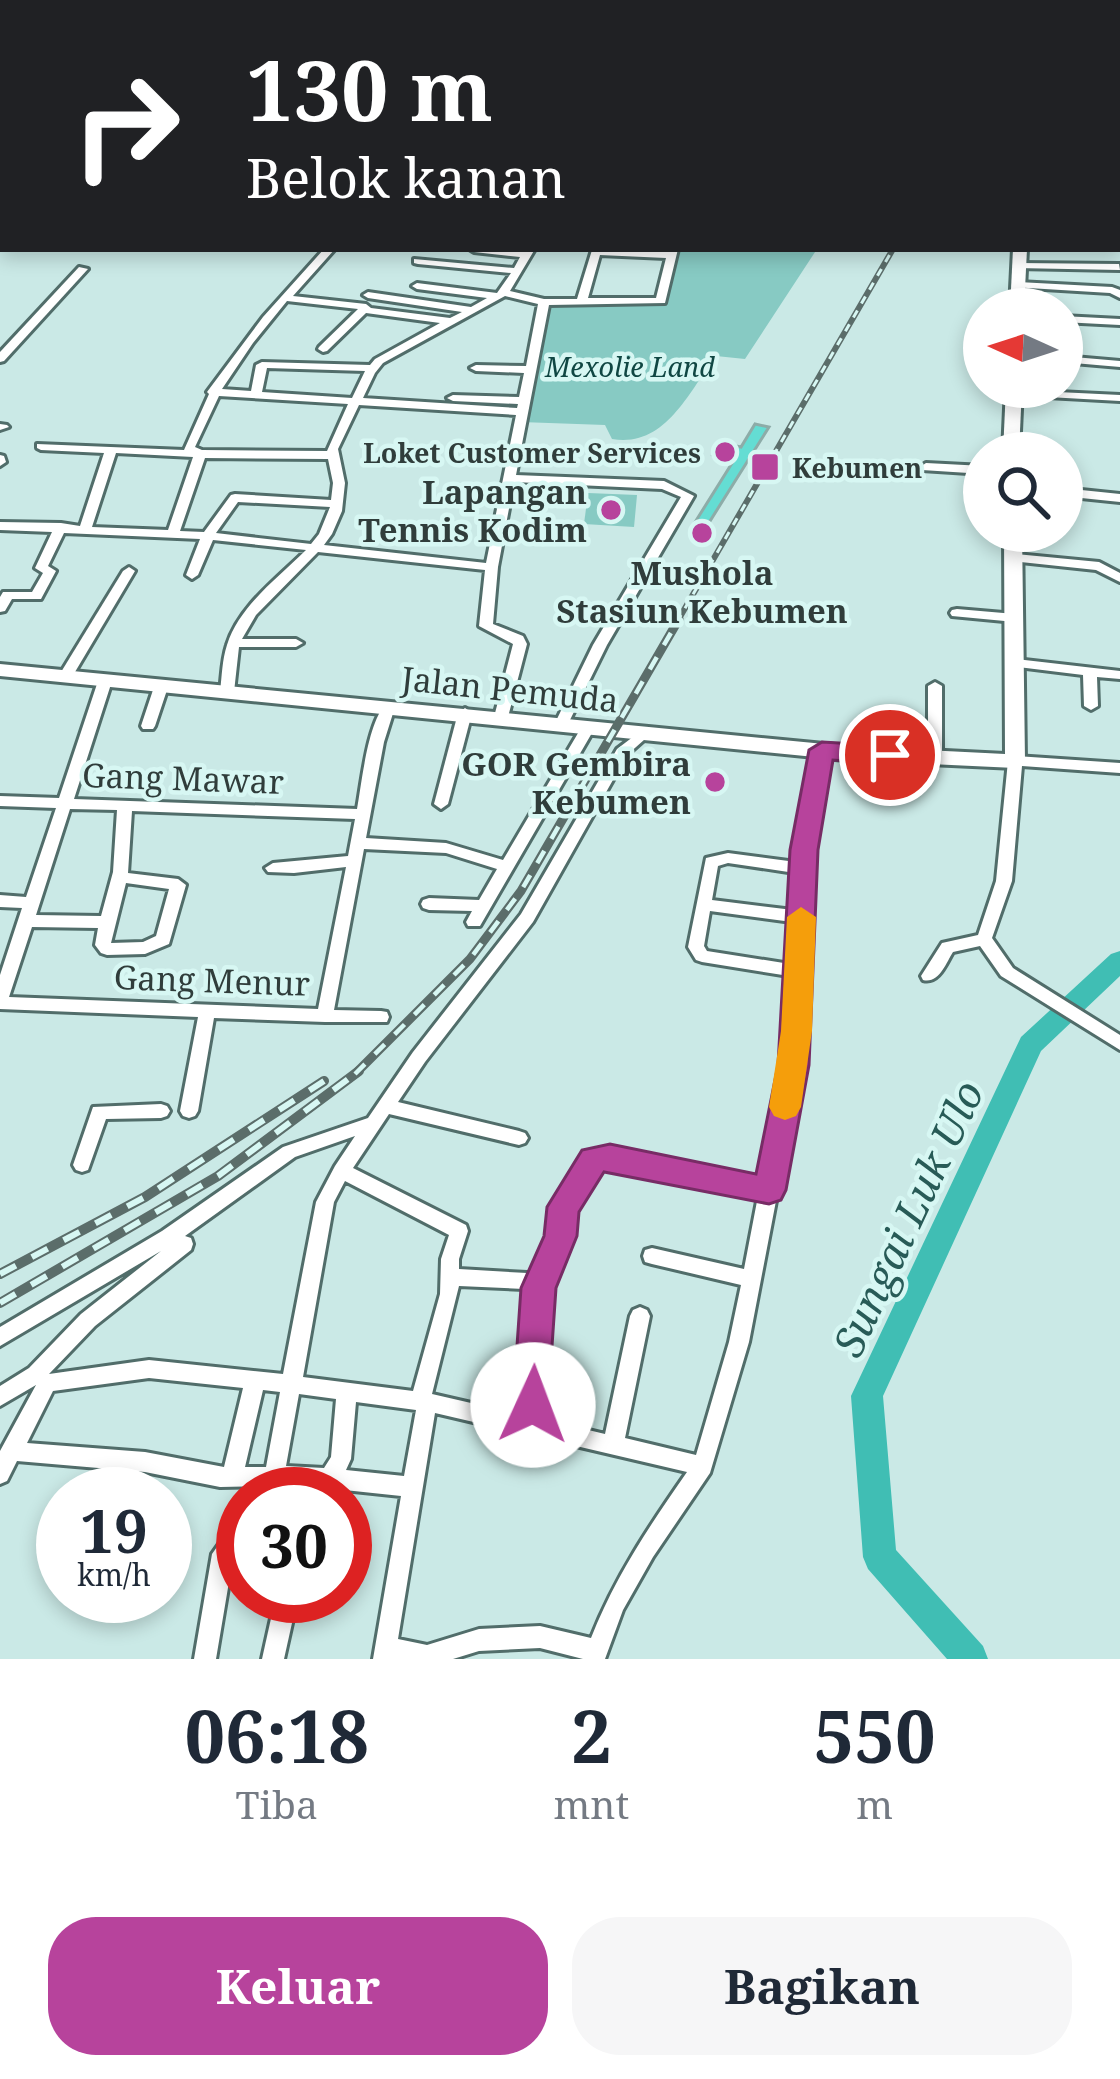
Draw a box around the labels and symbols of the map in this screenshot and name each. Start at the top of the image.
north arrow [963,288,1083,408]
park label: Mexolie Land [544,348,715,385]
place label: Loket Customer Services [363,434,701,471]
marker: Loket Customer Services [712,439,738,465]
place label: Kebumen [792,449,922,486]
marker: Kebumen [749,451,781,483]
place label: Lapangan Tennis Kodim [358,469,587,552]
marker: Lapangan Tennis Kodim [598,497,624,523]
marker: Mushola Stasiun Kebumen [689,520,715,546]
place label: Mushola Stasiun Kebumen [556,550,848,633]
street label: Jalan Pemuda [398,655,621,723]
pin [839,704,941,806]
place label: GOR Gembira Kebumen [461,741,691,824]
street label: Gang Mawar [81,752,285,804]
marker: GOR Gembira Kebumen [702,769,728,795]
street label: Gang Menur [113,954,311,1006]
water label: Sungai Luk Ulo [818,1071,996,1365]
position arrow [470,1342,596,1468]
speed limit sign: 30 [216,1467,372,1623]

